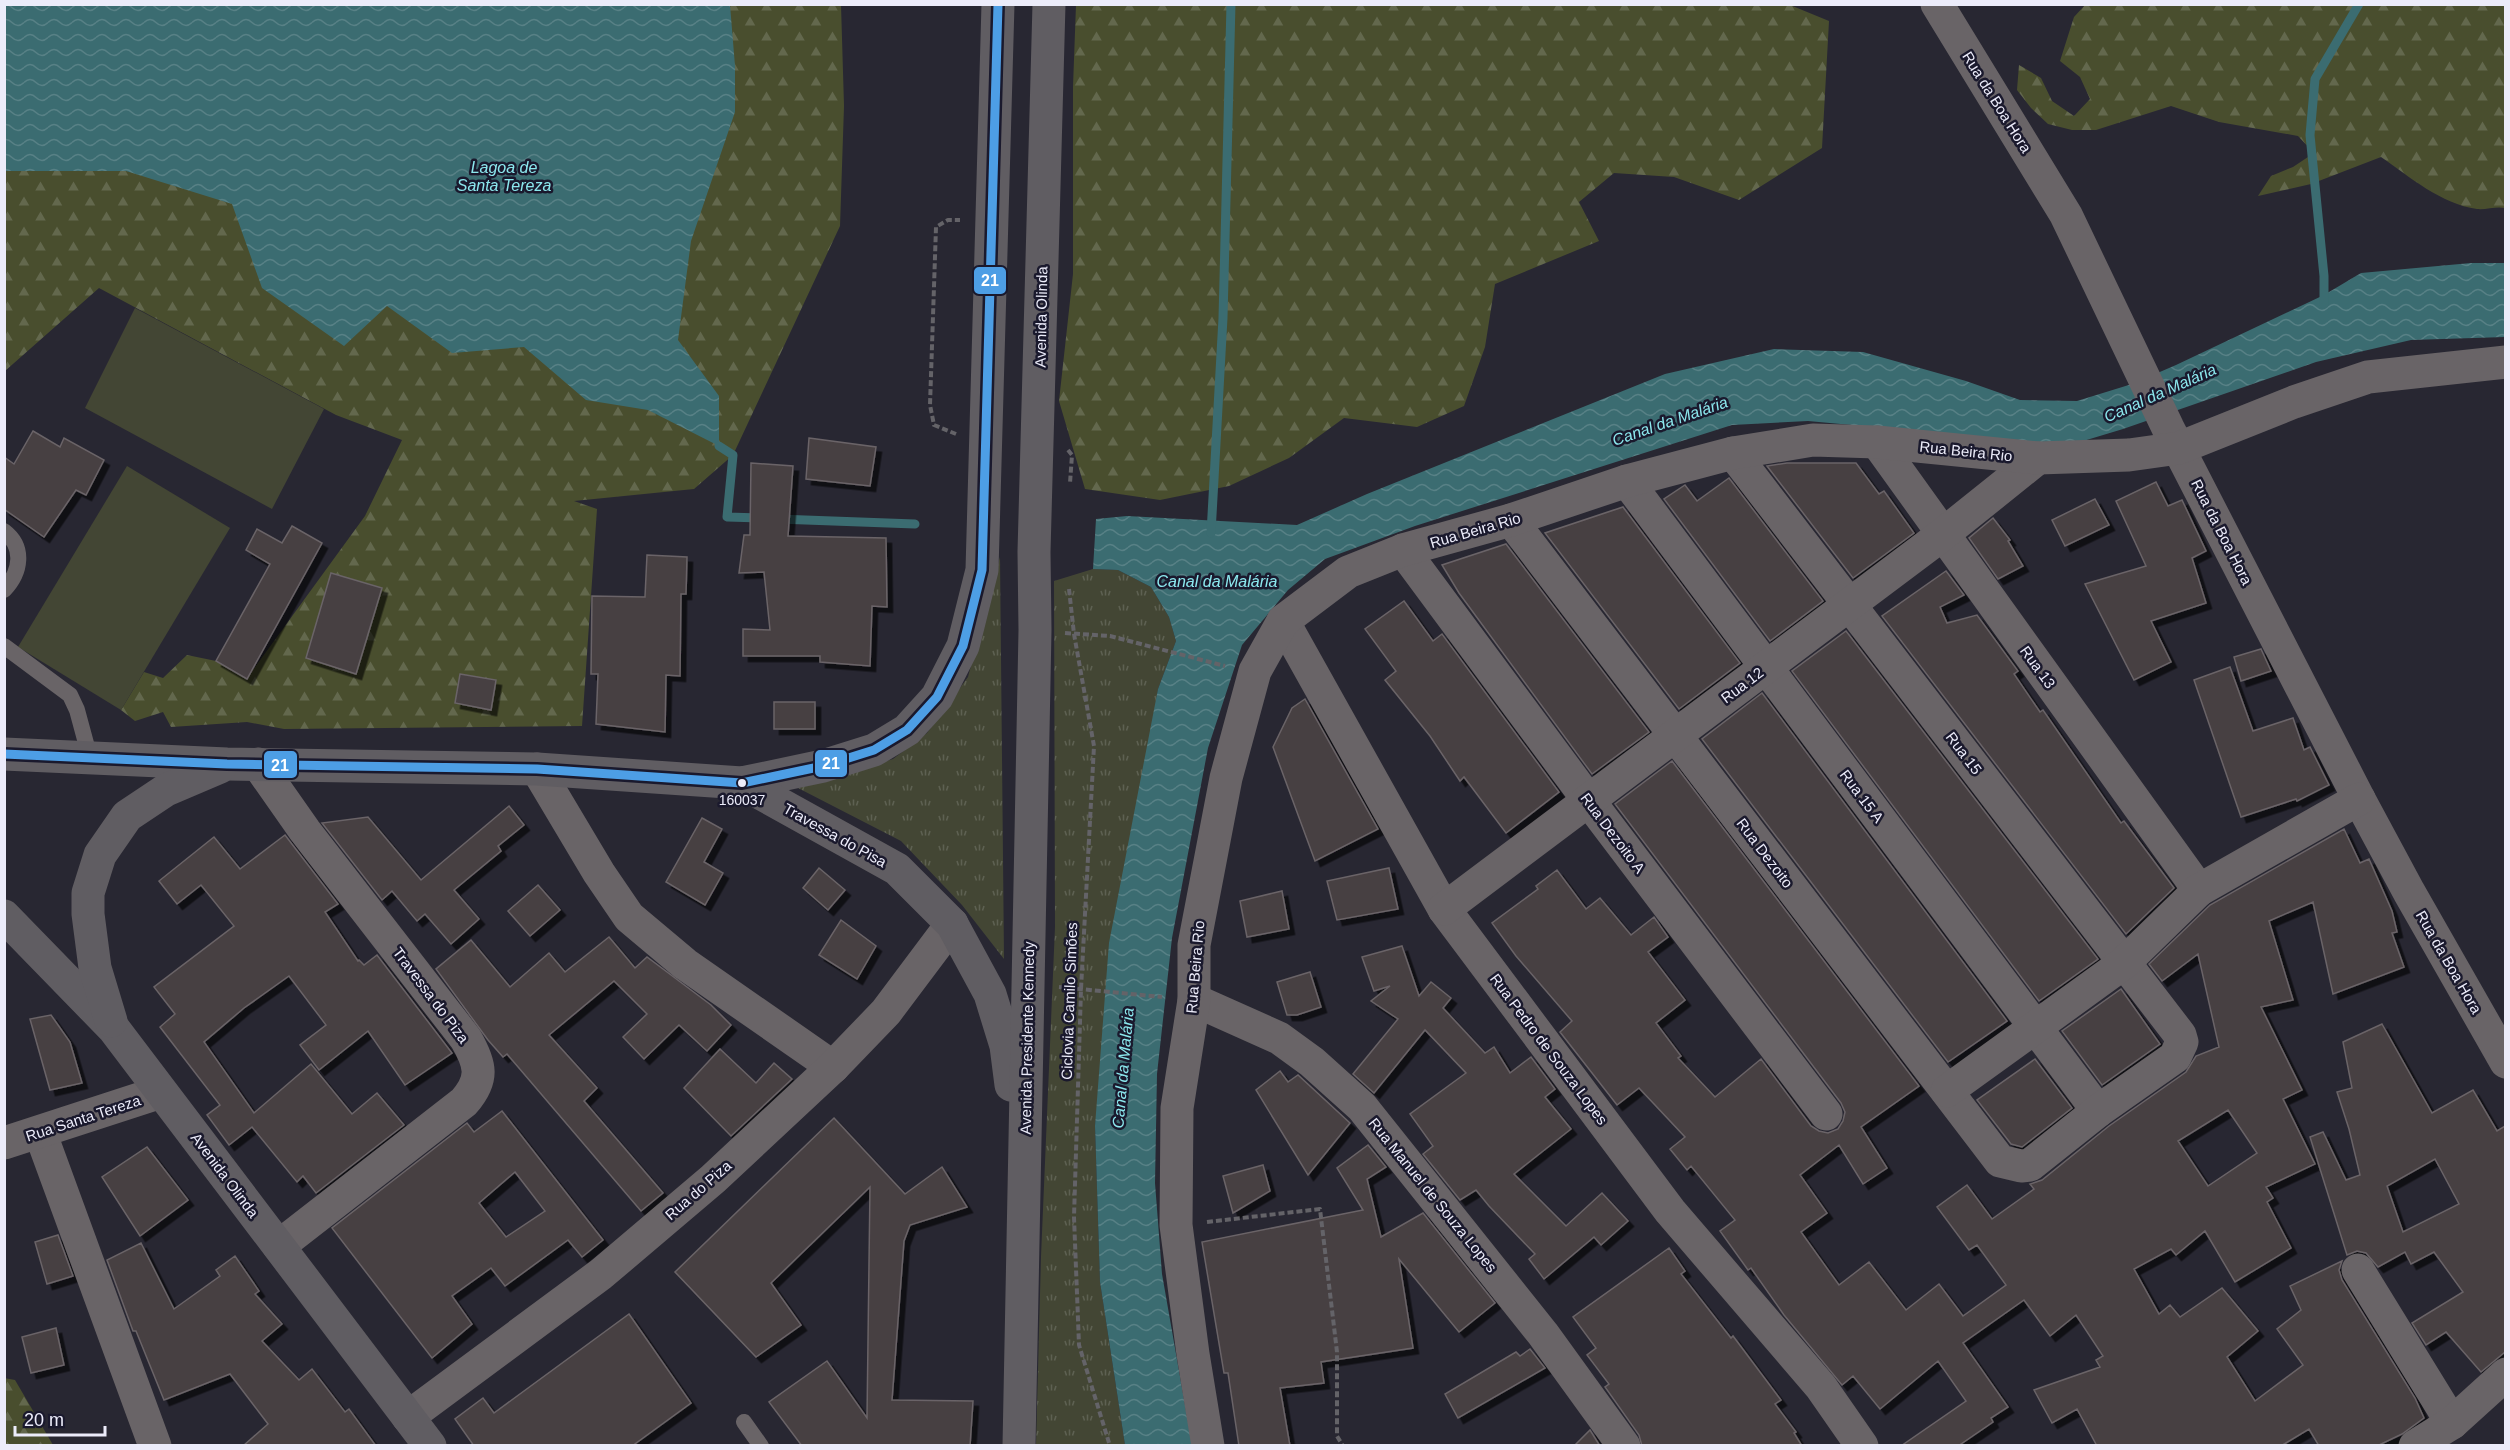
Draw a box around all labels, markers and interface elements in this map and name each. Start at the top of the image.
street label: Rua da Boa Hora [1959,48,2035,156]
water label: Lagoa de Santa Tereza [457,159,551,194]
street label: Avenida Olinda [1032,265,1050,368]
line badge: 21 [973,266,1007,295]
text: 21 [981,272,999,289]
water label: Canal da Malária [2101,361,2219,425]
water label: Canal da Malária [1610,393,1730,449]
street label: Rua Beira Rio [1919,438,2013,464]
street label: Rua da Boa Hora [2188,477,2256,588]
street label: Rua Beira Rio [1428,509,1522,551]
water label: Canal da Malária [1157,573,1278,590]
street label: Rua 13 [2017,642,2059,692]
street label: Rua 12 [1718,664,1766,706]
street label: Rua 15 [1943,729,1985,777]
line badge: 21 [814,749,848,778]
line badge: 21 [263,750,298,779]
text: 21 [822,755,840,772]
text: 21 [271,757,289,774]
street label: Rua 15 A [1837,766,1887,826]
marker: 160037 [736,777,748,789]
street label: Rua Dezoito A [1577,790,1649,876]
place label: 160037 [719,792,766,808]
street label: Travessa do Pisa [780,800,890,871]
street label: Rua Dezoito [1733,815,1797,891]
street label: Rua da Boa Hora [2413,908,2486,1017]
street label: Rua Beira Rio [1182,920,1208,1014]
street label: Ciclovia Camilo Simões [1058,922,1080,1080]
street label: Avenida Presidente Kennedy [1017,941,1037,1135]
street label: Travessa do Piza [390,944,473,1047]
street label: Rua Pedro de Souza Lopes [1487,970,1611,1128]
water label: Canal da Malária [1109,1007,1137,1129]
street label: Rua Santa Tereza [23,1091,143,1145]
street label: Rua Manuel de Souza Lopes [1366,1114,1500,1276]
street label: Avenida Olinda [188,1129,263,1221]
street label: Rua do Piza [662,1156,735,1223]
scale bar [15,1399,105,1437]
text: 20 m [24,1410,64,1430]

